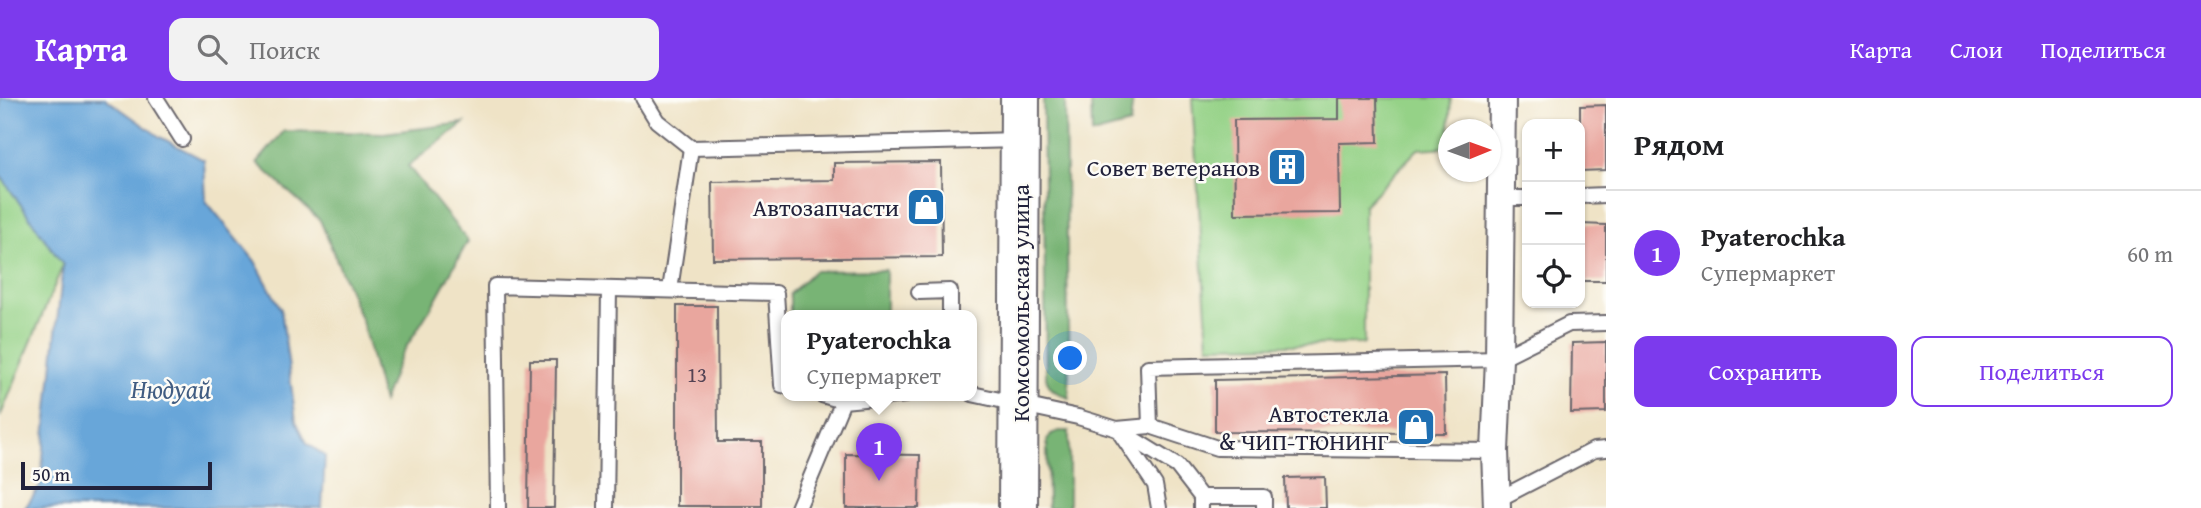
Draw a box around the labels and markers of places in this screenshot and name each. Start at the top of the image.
building icon: Совет ветеранов [1266,146,1308,188]
place label: Совет ветеранов [1087,150,1260,185]
shop icon: Автозапчасти [905,186,947,228]
place label: Автозапчасти [753,190,899,225]
place label: Автостекла & ЧИП-ТЮНИНГ [1219,396,1390,459]
shop icon: Автостекла & ЧИП-ТЮНИНГ [1395,406,1437,448]
pin: 1 [856,423,902,481]

